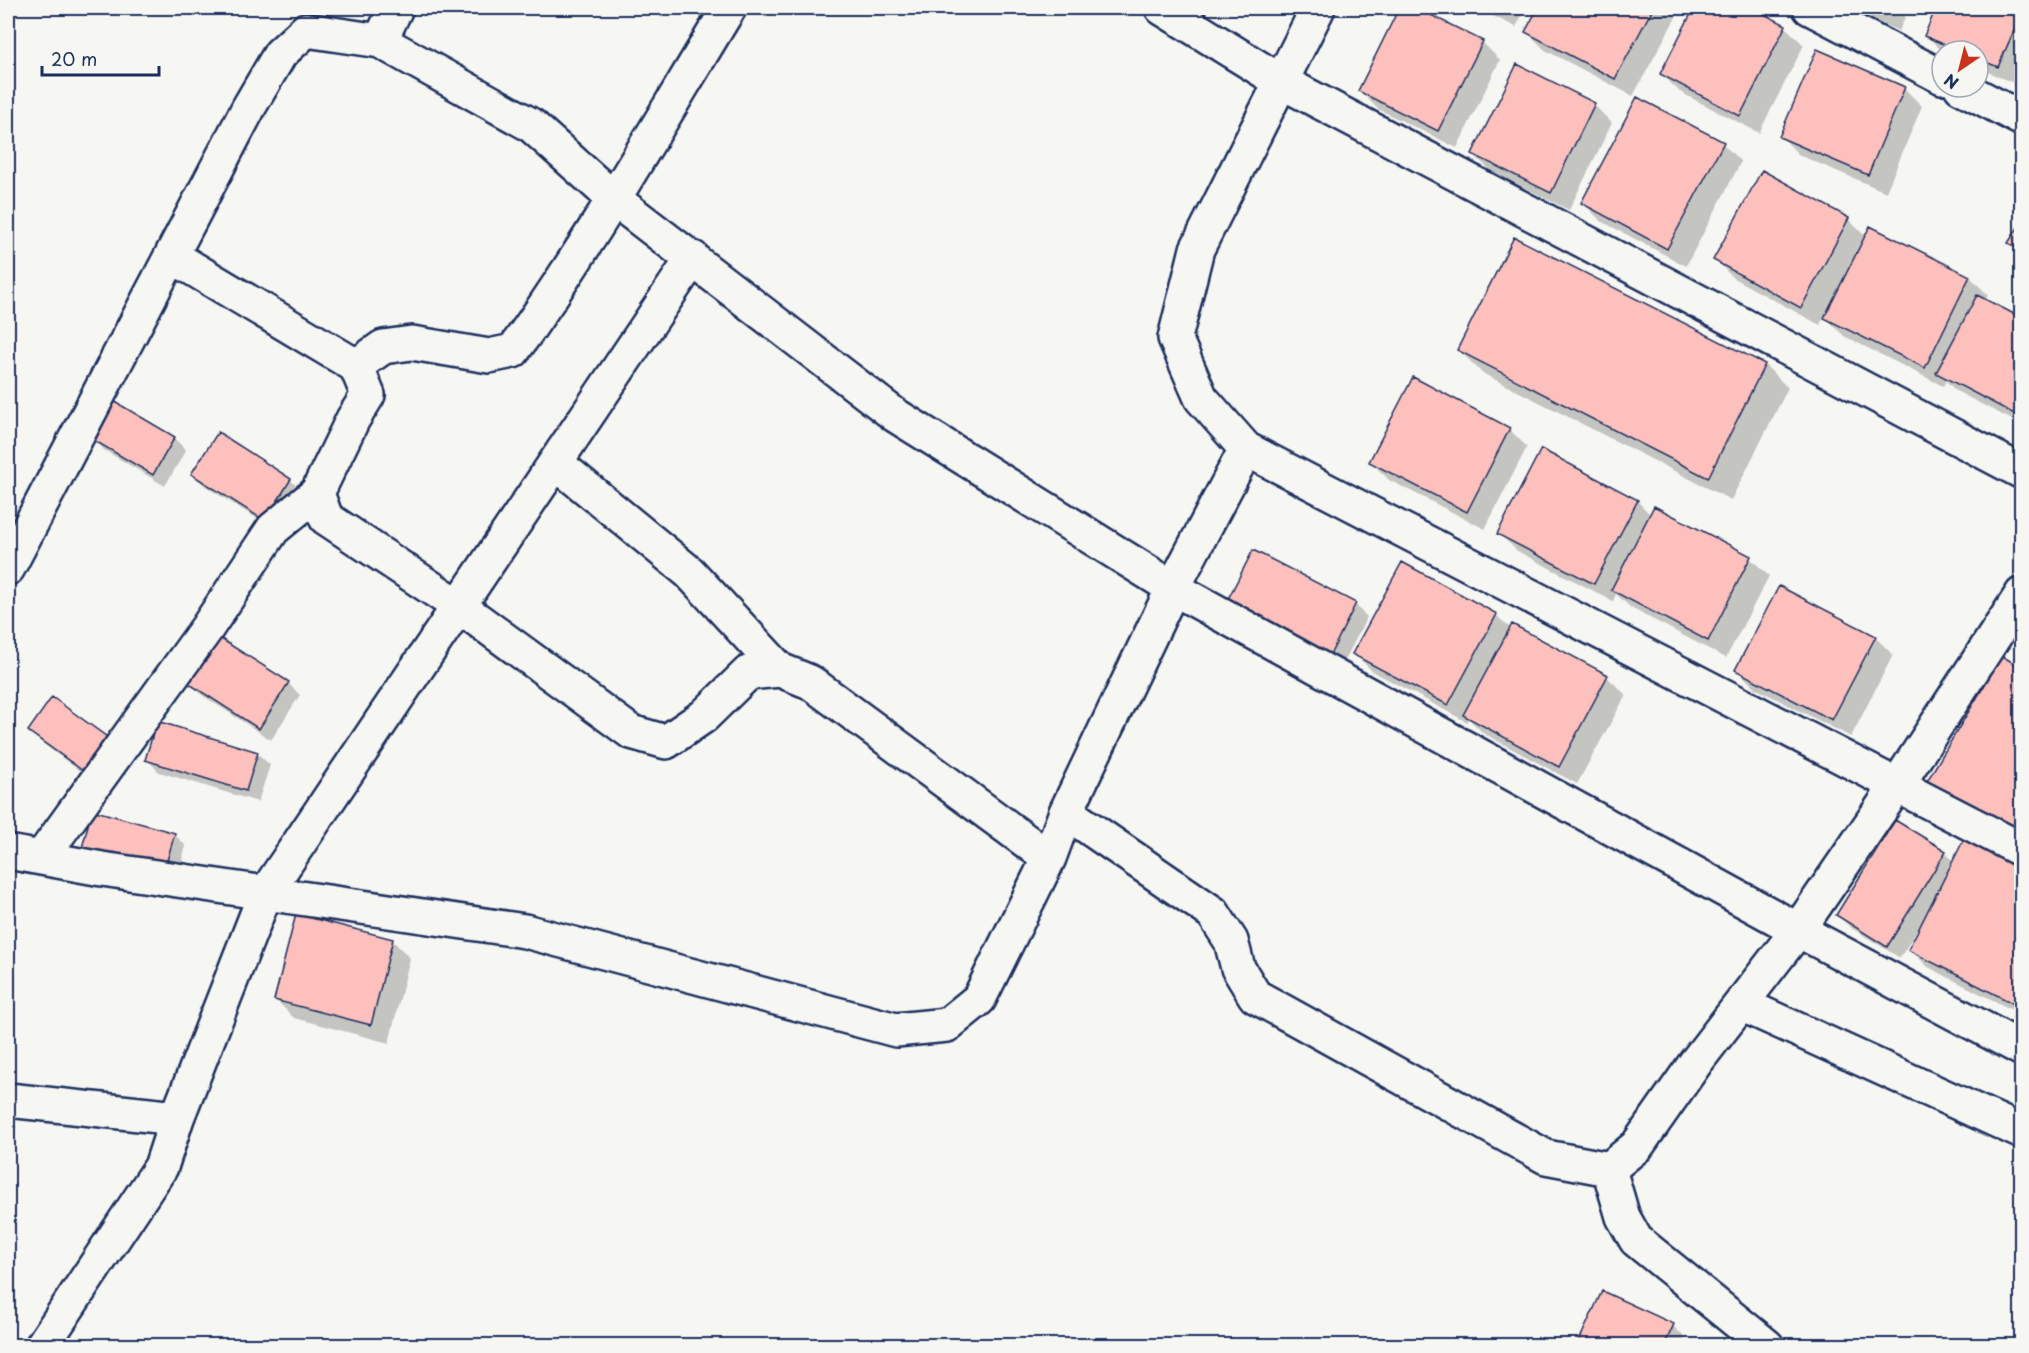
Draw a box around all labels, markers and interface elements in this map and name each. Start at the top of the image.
scale bar [42,39,159,77]
north arrow [1930,39,1990,99]
text: 20 m [51,45,97,72]
text: N [1939,69,1963,96]

